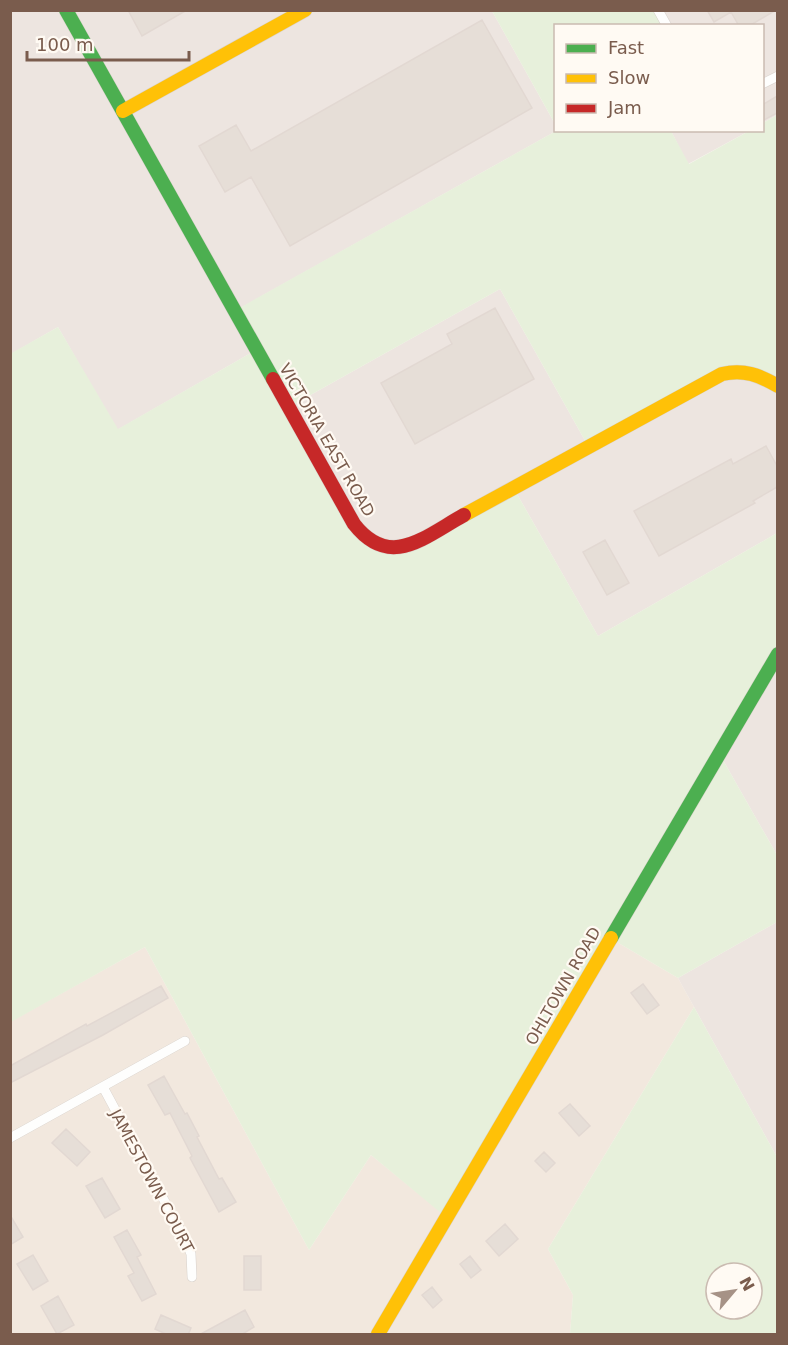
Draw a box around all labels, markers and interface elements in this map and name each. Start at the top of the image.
scale bar [27,24,189,62]
legend [554,24,764,132]
text: 100 m [36,34,94,55]
text: Fast [608,37,644,58]
text: Slow [608,67,650,88]
text: Jam [607,97,642,118]
street label: VICTORIA EAST ROAD [275,360,379,520]
street label: OHLTOWN ROAD [521,924,605,1048]
street label: JAMESTOWN COURT [106,1105,198,1256]
north arrow [704,1261,764,1321]
text: N [735,1274,758,1294]

